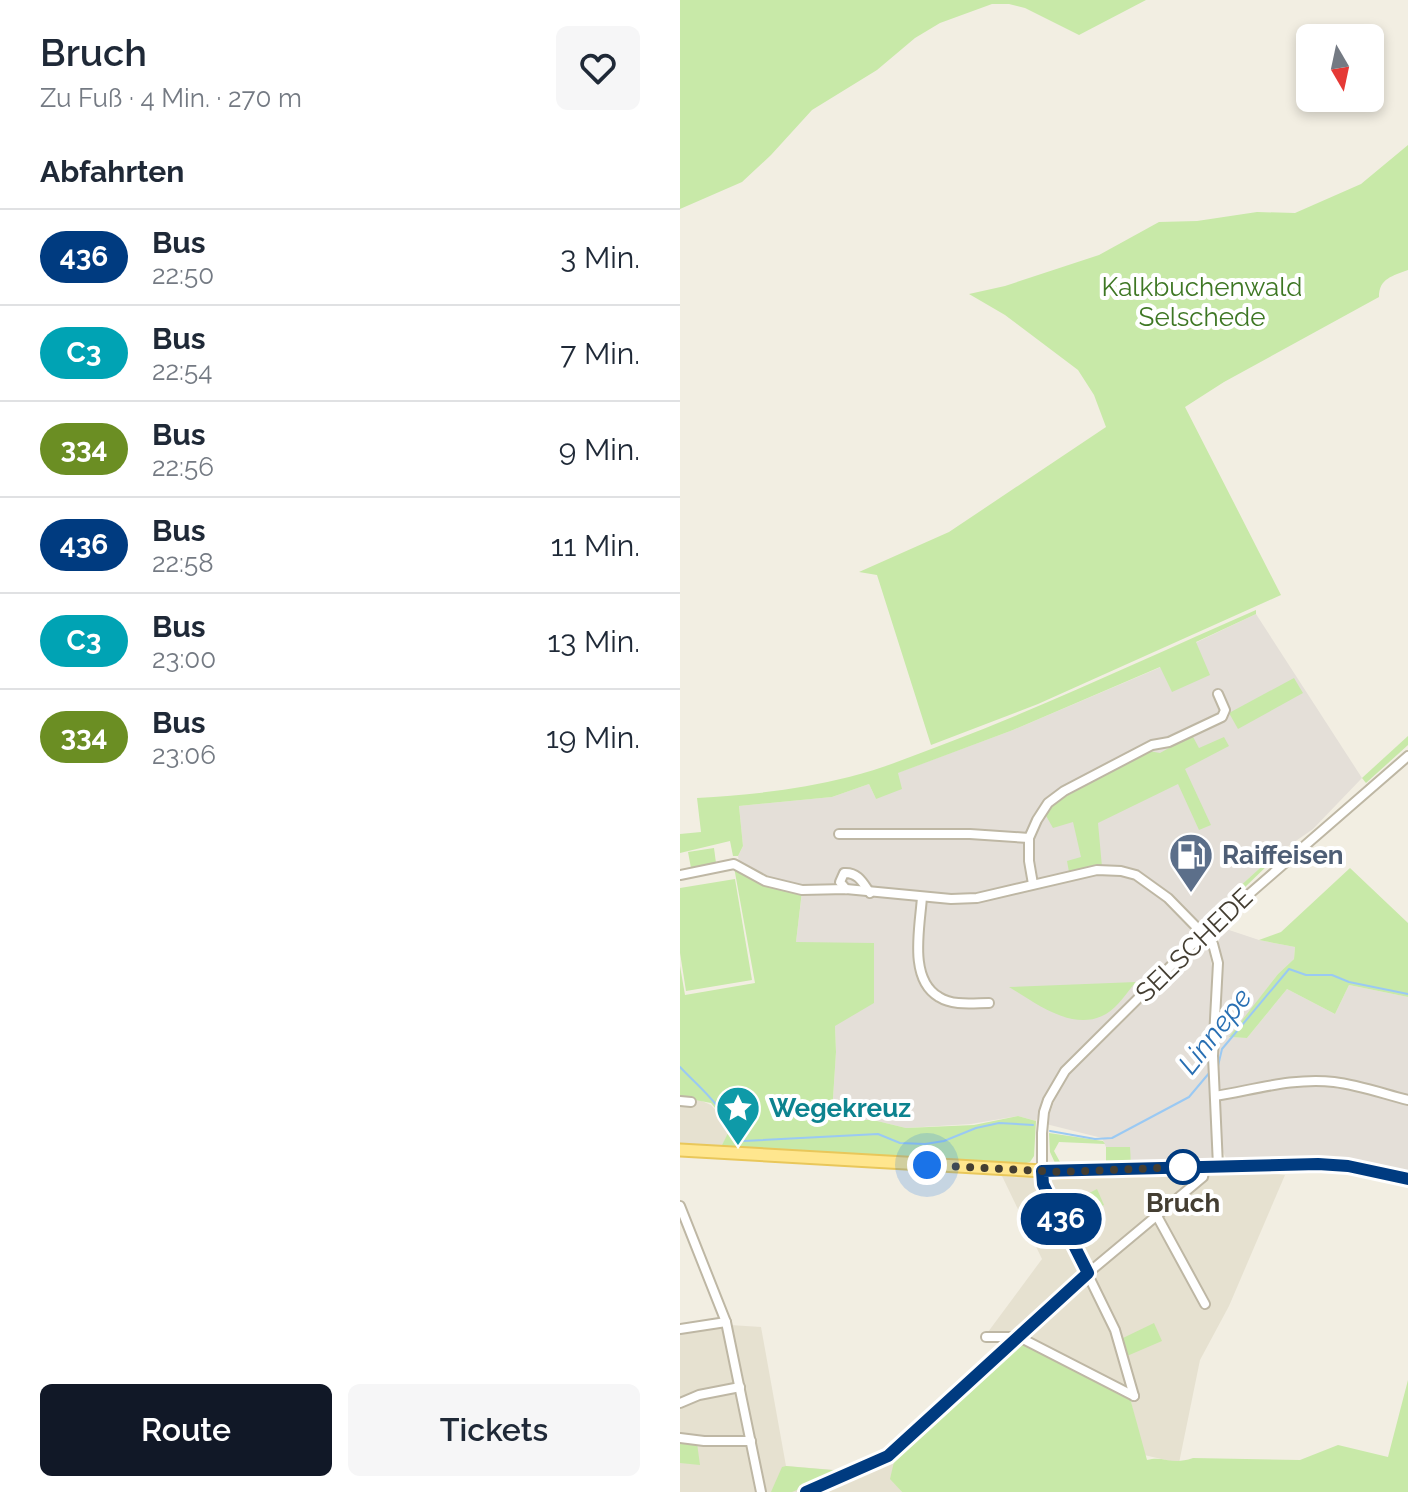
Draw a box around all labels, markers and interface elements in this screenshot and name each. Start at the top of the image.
north arrow [1296,24,1384,112]
map controls [1296,24,1384,112]
button: heart [556,26,640,110]
text: Bruch [40,30,147,75]
text: Zu Fuß · 4 Min. · 270 m [40,83,302,113]
text: Abfahrten [40,154,184,189]
text: Bus [152,225,206,260]
text: 436 [60,240,108,273]
text: 3 Min. [560,240,640,275]
text: 22:50 [152,260,214,290]
park label: Kalkbuchenwald Selschede [1101,272,1303,332]
text: Bus [152,321,206,356]
text: C3 [67,336,101,369]
text: 7 Min. [560,336,640,371]
text: 22:54 [152,356,212,386]
text: Bus [152,417,206,452]
text: 334 [60,432,108,465]
text: 9 Min. [559,432,640,467]
text: 22:56 [152,452,214,482]
text: Bus [152,513,206,548]
text: 436 [60,528,108,561]
text: 11 Min. [551,528,640,563]
text: 22:58 [152,548,214,578]
text: Bus [152,609,206,644]
text: C3 [67,624,101,657]
text: 13 Min. [547,624,640,659]
text: 23:00 [152,644,216,674]
text: Bus [152,705,206,740]
text: 334 [60,720,108,753]
text: 19 Min. [546,720,640,755]
text: 23:06 [152,740,216,770]
fuel station icon: Raiffeisen [1167,831,1215,894]
place label: Raiffeisen [1222,840,1343,870]
street label: SELSCHEDE [1130,882,1258,1008]
water label: Linnepe [1171,982,1259,1080]
place icon: Wegekreuz [714,1084,762,1147]
place label: Wegekreuz [769,1093,911,1123]
your location [907,1145,947,1185]
marker: Bruch [1166,1150,1200,1184]
place label: Bruch [1146,1188,1220,1218]
line badge: 436 [1015,1193,1107,1245]
text: 436 [1037,1202,1085,1235]
button: Route [40,1384,332,1476]
button: Tickets [348,1384,640,1476]

